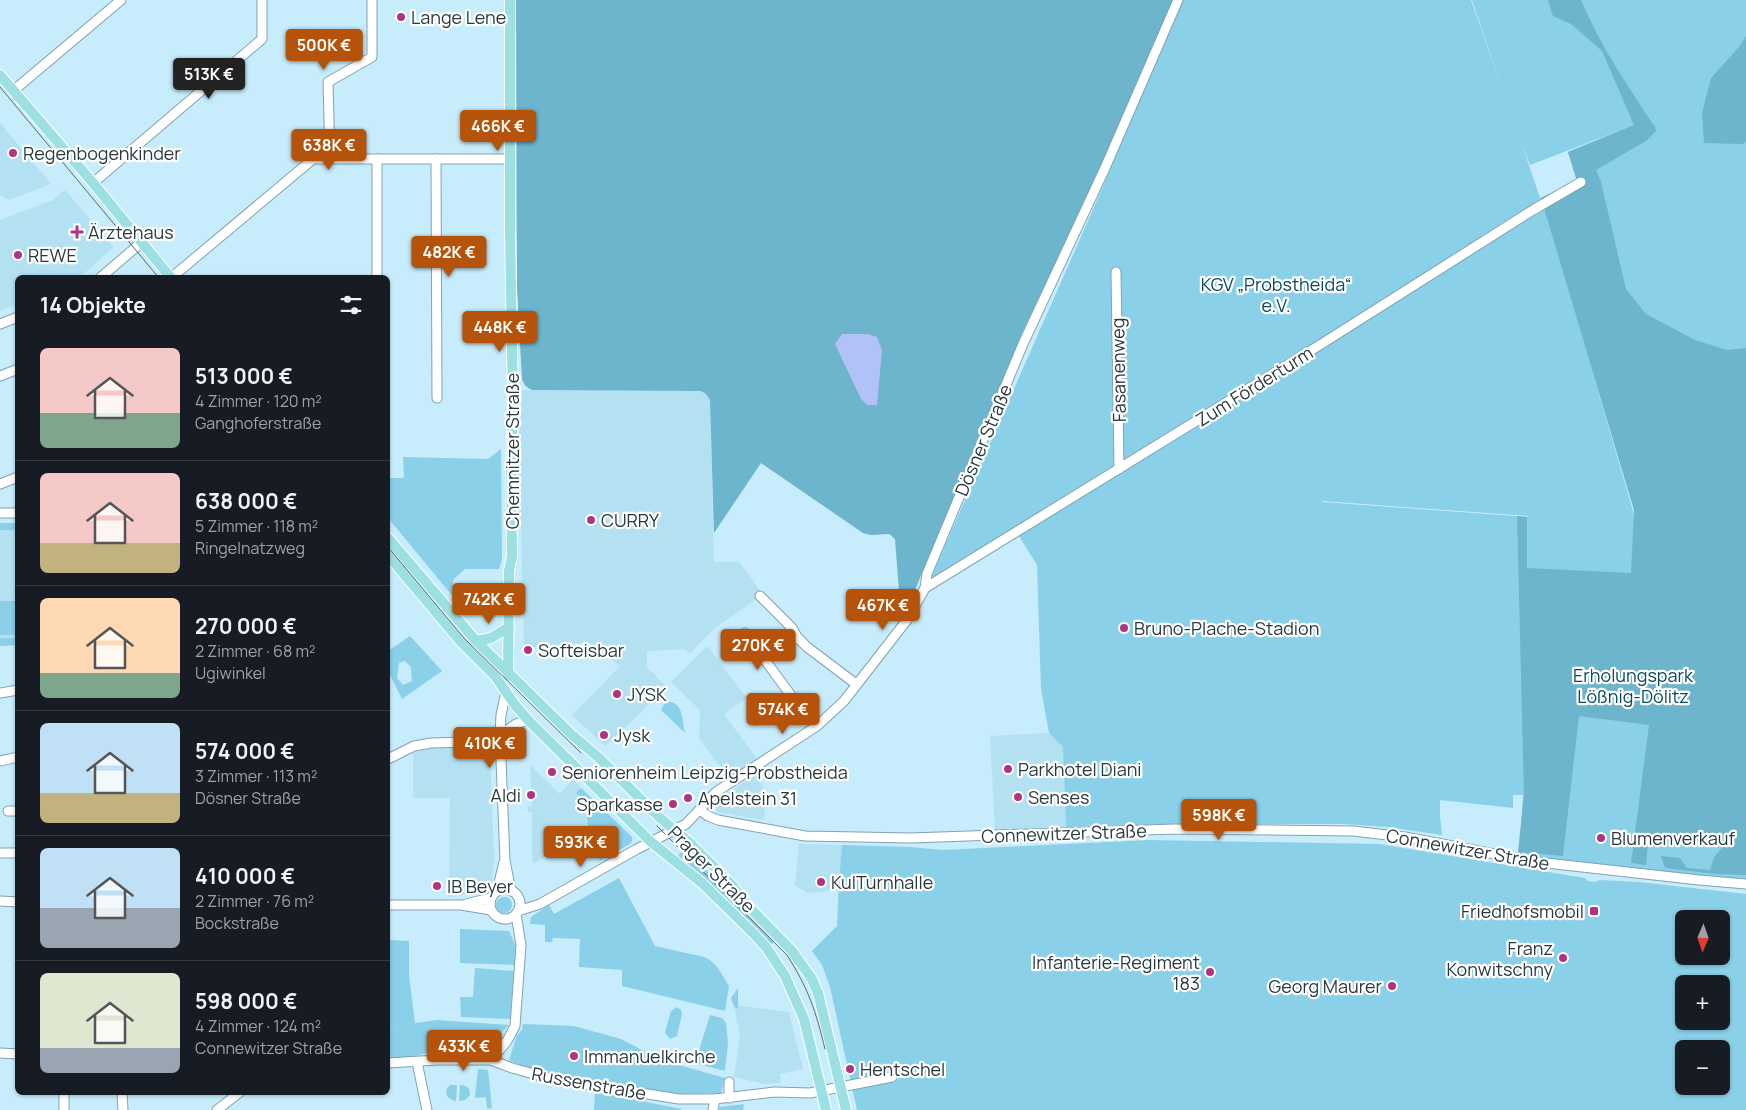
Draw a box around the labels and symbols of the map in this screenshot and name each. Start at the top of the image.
place label: Lange Lene [411,5,506,29]
marker: Lange Lene [395,11,407,23]
pin: 500K € [283,28,365,71]
pin: 513K € [168,58,250,100]
pin: 466K € [457,110,539,152]
pin: 638K € [288,128,370,171]
place label: Regenbogenkinder [23,141,181,165]
marker: Regenbogenkinder [7,147,19,159]
place label: Ärztehaus [88,220,174,244]
marker: Ärztehaus [70,225,84,239]
pin: 482K € [408,236,490,278]
place label: REWE [28,243,77,267]
marker: REWE [12,249,24,261]
park label: KGV „Probstheida“ e.V. [1201,272,1351,317]
pin: 448K € [459,310,541,353]
street label: Fasanenweg [1105,318,1131,422]
street label: Zum Förderturm [1191,340,1317,432]
street label: Chemnitzer Straße [500,373,524,529]
street label: Dösner Straße [949,381,1017,499]
place label: CURRY [601,508,660,532]
marker: CURRY [585,514,597,526]
pin: 742K € [448,582,530,625]
pin: 467K € [842,588,924,631]
place label: Bruno-Plache-Stadion [1134,616,1319,640]
marker: Bruno-Plache-Stadion [1118,622,1130,634]
pin: 270K € [717,628,799,671]
place label: Softeisbar [538,638,625,662]
marker: Softeisbar [522,644,534,656]
park label: Erholungspark Lößnig-Dölitz [1573,663,1694,708]
place label: JYSK [627,682,667,706]
marker: JYSK [611,688,623,700]
pin: 574K € [742,692,824,735]
place label: Jysk [614,723,651,747]
pin: 410K € [449,726,531,769]
marker: Jysk [598,729,610,741]
place label: Parkhotel Diani [1018,757,1142,781]
place label: Seniorenheim Leipzig-Probstheida [562,760,848,784]
marker: Parkhotel Diani [1002,763,1014,775]
marker: Seniorenheim Leipzig-Probstheida [546,766,558,778]
place label: Aldi [491,783,521,807]
place label: Senses [1028,785,1089,809]
place label: Apelstein 31 [698,786,797,810]
marker: Aldi [525,789,537,801]
marker: Senses [1012,791,1024,803]
place label: Sparkasse [576,792,663,816]
marker: Apelstein 31 [682,792,694,804]
marker: Sparkasse [667,798,679,810]
pin: 598K € [1178,798,1260,841]
street label: Connewitzer Straße [981,818,1147,848]
street label: Prager Straße [663,820,761,918]
street label: Connewitzer Straße [1384,823,1552,875]
pin: 593K € [540,826,622,868]
place label: Blumenverkauf [1611,826,1735,850]
marker: Blumenverkauf [1595,832,1607,844]
place label: KulTurnhalle [831,870,933,894]
place label: IB Beyer [447,874,514,898]
marker: KulTurnhalle [815,876,827,888]
marker: IB Beyer [431,880,443,892]
place label: Friedhofsmobil [1461,899,1584,923]
marker: Friedhofsmobil [1588,905,1600,917]
north arrow [1675,910,1730,965]
place label: Franz Konwitschny [1447,936,1553,981]
place label: Infanterie-Regiment 183 [1032,950,1200,995]
marker: Franz Konwitschny [1557,952,1569,964]
marker: Infanterie-Regiment 183 [1204,966,1216,978]
place label: Georg Maurer [1269,974,1383,998]
marker: Georg Maurer [1386,980,1398,992]
pin: 433K € [423,1030,505,1072]
place label: Immanuelkirche [584,1044,715,1068]
marker: Immanuelkirche [568,1050,580,1062]
place label: Hentschel [860,1057,945,1081]
street label: Russenstraße [530,1061,648,1105]
marker: Hentschel [844,1063,856,1075]

